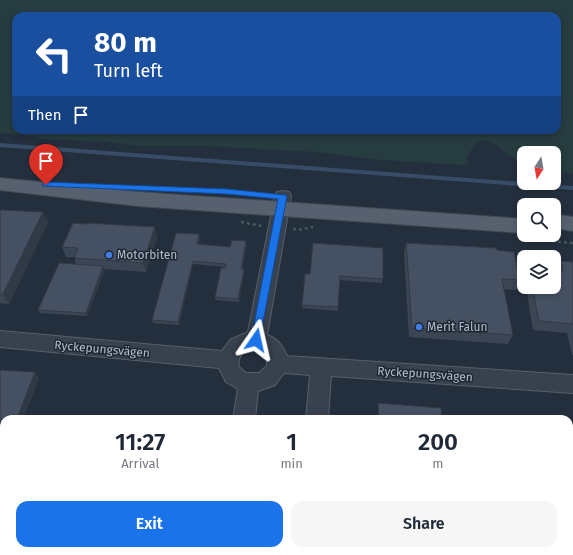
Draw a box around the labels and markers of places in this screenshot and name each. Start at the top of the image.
pin [29,144,63,185]
place label: Motorbiten [117,248,177,262]
marker: Motorbiten [104,250,114,260]
place label: Merit Falun [427,320,488,334]
marker: Merit Falun [414,322,424,332]

